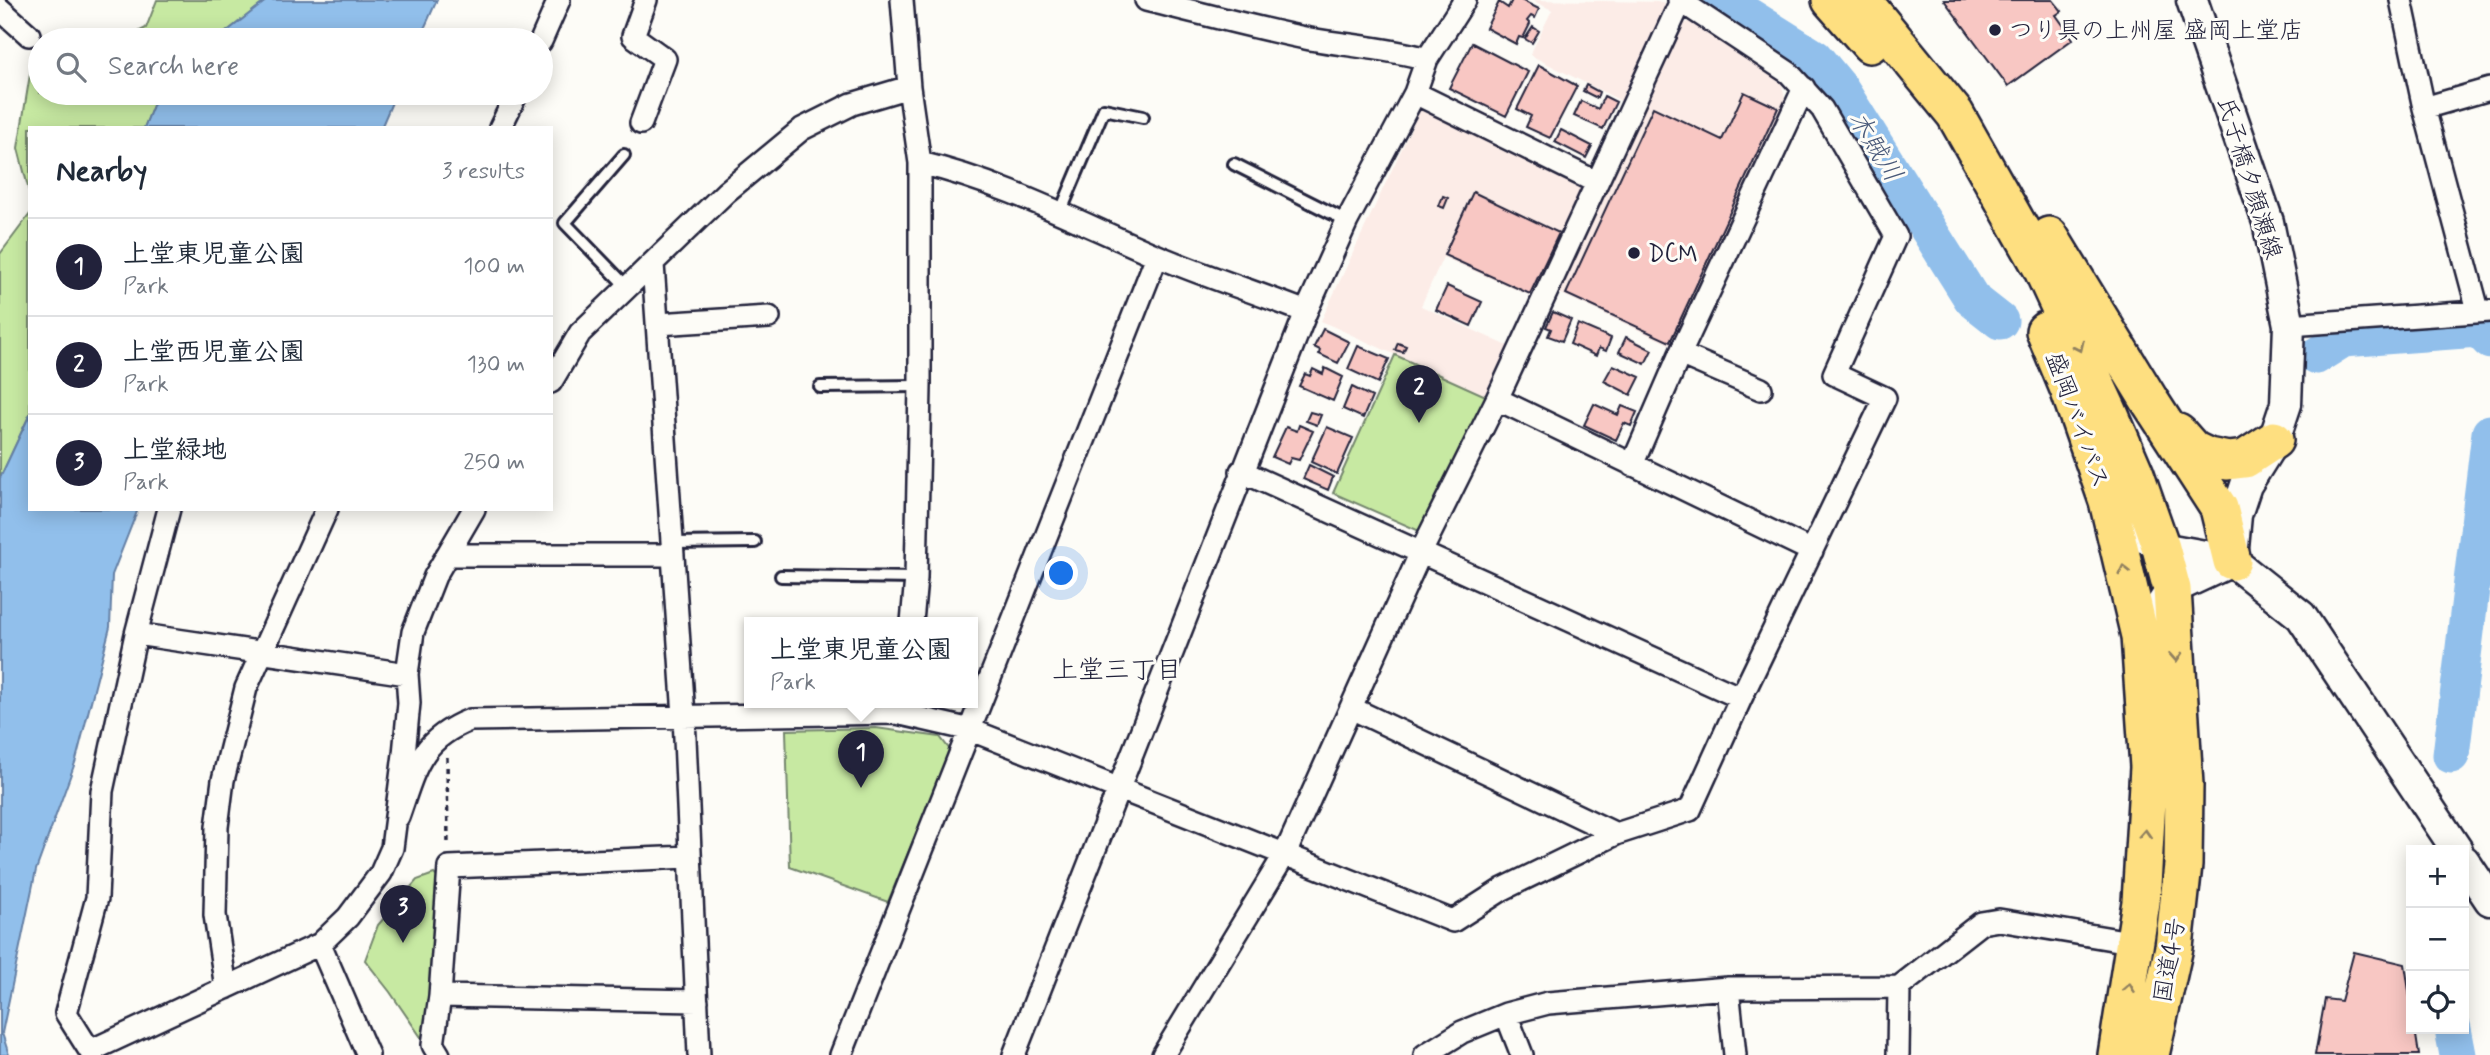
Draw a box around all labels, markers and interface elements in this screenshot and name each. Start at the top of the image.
place label: つり具の上州屋 盛岡上堂店 [2009,16,2303,47]
marker: つり具の上州屋 盛岡上堂店 [1987,22,2003,38]
search box [28,28,553,105]
icon: search [52,48,90,86]
text: Search here [108,50,239,84]
street label: 氏子橋夕顔瀬線 [2209,94,2288,263]
water label: 木賊川 [1839,105,1909,189]
text: Nearby [56,152,147,191]
text: 3 results [442,157,525,187]
text: 上堂東児童公園 [123,238,305,272]
place label: DCM [1648,239,1698,270]
marker: DCM [1626,245,1642,261]
text: 1 [74,252,84,282]
text: 100 m [463,252,525,282]
text: Park [123,272,169,302]
text: 上堂西児童公園 [123,336,305,370]
one-way arrow [2070,340,2084,352]
street label: 盛岡バイパス [2037,348,2116,493]
text: 2 [73,350,85,380]
text: 130 m [467,350,525,380]
pin: 2 [1396,365,1442,423]
text: Park [123,370,169,400]
text: 上堂緑地 [123,434,227,468]
text: 3 [74,448,84,478]
text: 250 m [463,448,525,478]
text: Park [123,468,169,498]
your location [1044,556,1078,590]
one-way arrow [2118,564,2133,576]
popup [744,617,978,708]
text: 上堂東児童公園 [770,634,952,668]
one-way arrow [2168,652,2183,663]
district label: 上堂三丁目 [1052,654,1182,688]
text: Park [770,668,816,698]
pin: 1 [838,730,884,788]
one-way arrow [2137,828,2152,839]
map controls [2406,845,2469,1034]
button: + [2406,845,2469,908]
pin: 3 [380,885,426,943]
button: − [2406,908,2469,971]
street label: 国道4号 [2148,915,2193,1005]
button: locate [2406,971,2469,1034]
one-way arrow [2120,982,2135,994]

